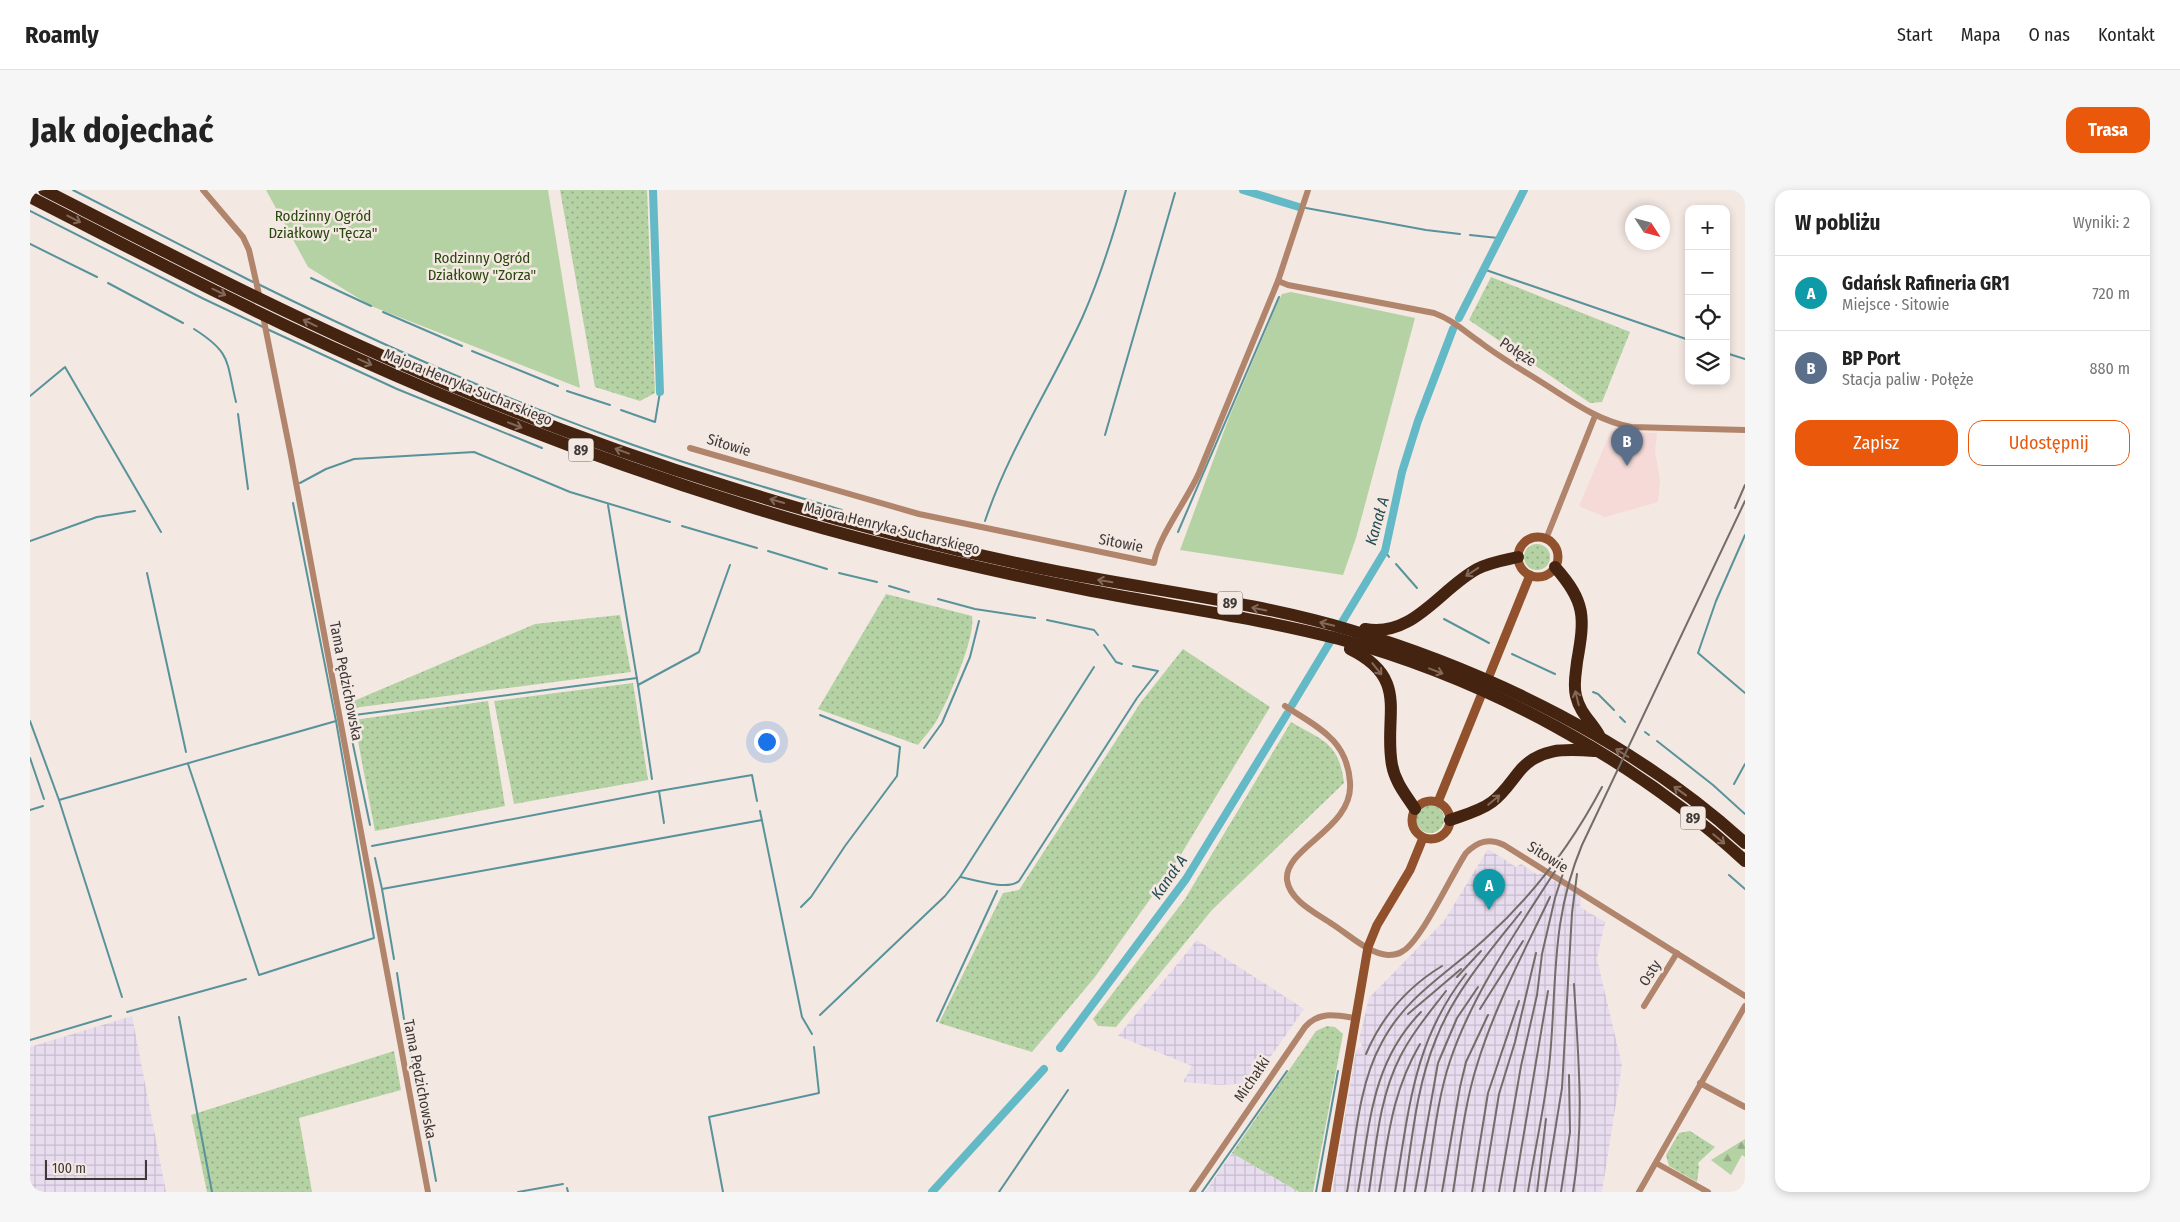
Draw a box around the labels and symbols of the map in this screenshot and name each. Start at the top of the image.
north arrow [1625,205,1670,250]
park label: Rodzinny Ogród Działkowy "Tęcza" [268,207,378,242]
one-way arrow [66,214,81,224]
park label: Rodzinny Ogród Działkowy "Zorza" [428,249,536,284]
one-way arrow [211,287,226,297]
one-way arrow [303,317,318,327]
street label: Połęże [1496,334,1540,370]
street label: Majora Henryka Sucharskiego [381,345,555,429]
one-way arrow [357,358,372,368]
one-way arrow [507,421,522,430]
pin: B [1611,425,1643,466]
street label: Sitowie [705,430,753,460]
road number: 89 [568,438,594,462]
one-way arrow [615,446,631,455]
water label: Kanał A [1361,495,1393,547]
one-way arrow [769,496,785,506]
street label: Majora Henryka Sucharskiego [802,497,982,559]
street label: Sitowie [1097,530,1145,556]
one-way arrow [1466,567,1480,577]
one-way arrow [1097,575,1113,585]
road number: 89 [1218,592,1242,614]
one-way arrow [1251,604,1267,613]
one-way arrow [1320,619,1336,628]
street label: Tama Pędzichowska [326,620,366,742]
one-way arrow [1372,662,1383,675]
one-way arrow [1428,668,1443,677]
one-way arrow [1572,690,1581,706]
your location [754,729,780,755]
one-way arrow [1616,747,1630,757]
one-way arrow [1673,786,1687,796]
one-way arrow [1487,794,1500,805]
road number: 89 [1680,806,1706,830]
one-way arrow [1712,833,1725,844]
street label: Sitowie [1524,837,1572,877]
water label: Kanał A [1147,851,1191,903]
pin: A [1473,869,1505,910]
street label: Osty [1635,956,1665,989]
street label: Tama Pędzichowska [400,1018,440,1140]
street label: Michałki [1230,1053,1274,1105]
scale bar [45,1157,148,1180]

